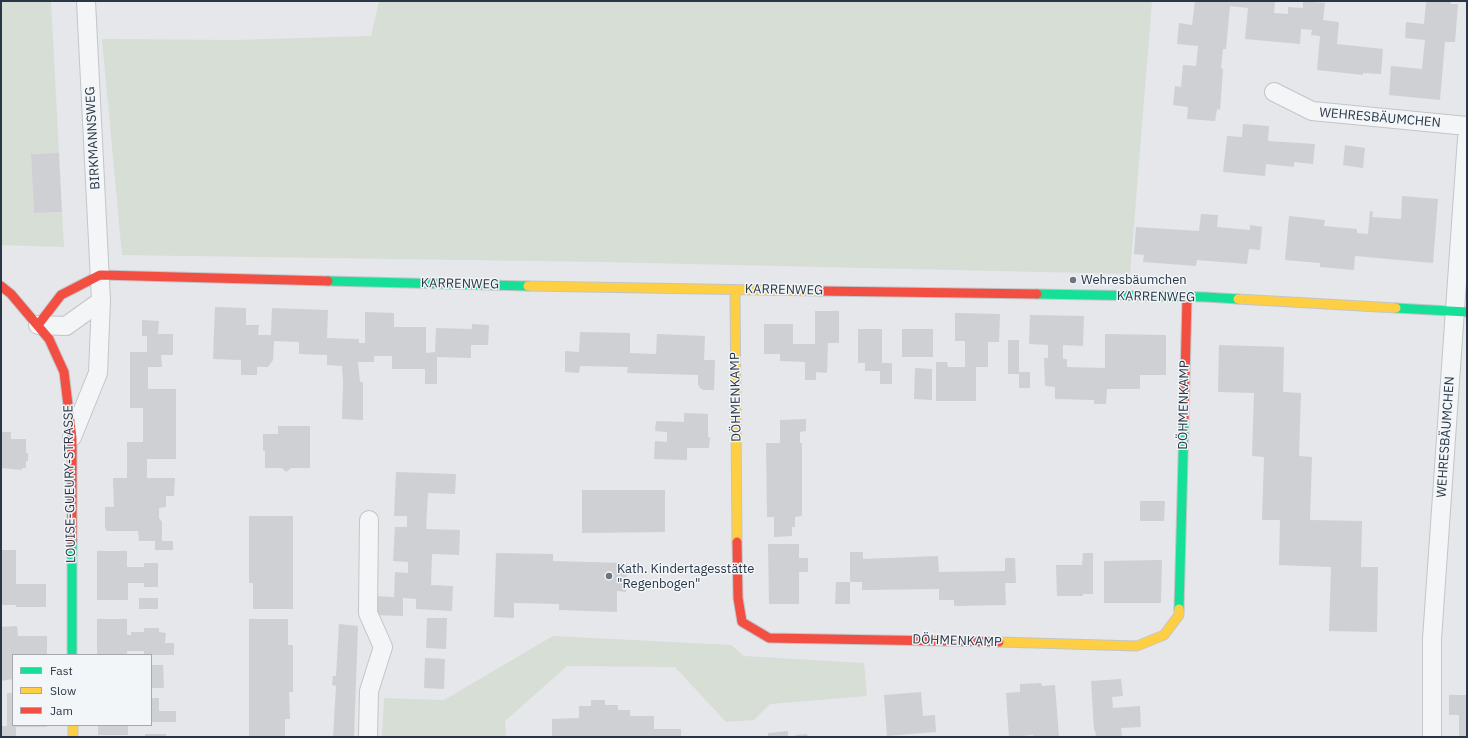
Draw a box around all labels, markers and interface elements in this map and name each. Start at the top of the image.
street label: BIRKMANNSWEG [83,86,103,190]
street label: WEHRESBÄUMCHEN [1319,105,1441,131]
place label: Wehresbäumchen [1081,272,1187,288]
marker: Wehresbäumchen [1068,275,1078,285]
street label: KARRENWEG [421,276,499,292]
street label: KARRENWEG [745,282,823,298]
street label: KARRENWEG [1117,289,1195,305]
street label: DÖHMENKAMP [727,352,745,442]
street label: DÖHMENKAMP [1175,360,1193,450]
street label: WEHRESBÄUMCHEN [1434,376,1458,498]
street label: LOUISE-GUEURY-STRASSE [61,405,79,563]
place label: Kath. Kindertagesstätte "Regenbogen" [617,561,754,592]
marker: Kath. Kindertagesstätte "Regenbogen" [604,571,614,581]
street label: DÖHMENKAMP [912,632,1002,650]
legend [12,654,152,726]
text: Fast [50,663,73,678]
text: Slow [50,683,76,698]
text: Jam [50,703,73,718]

